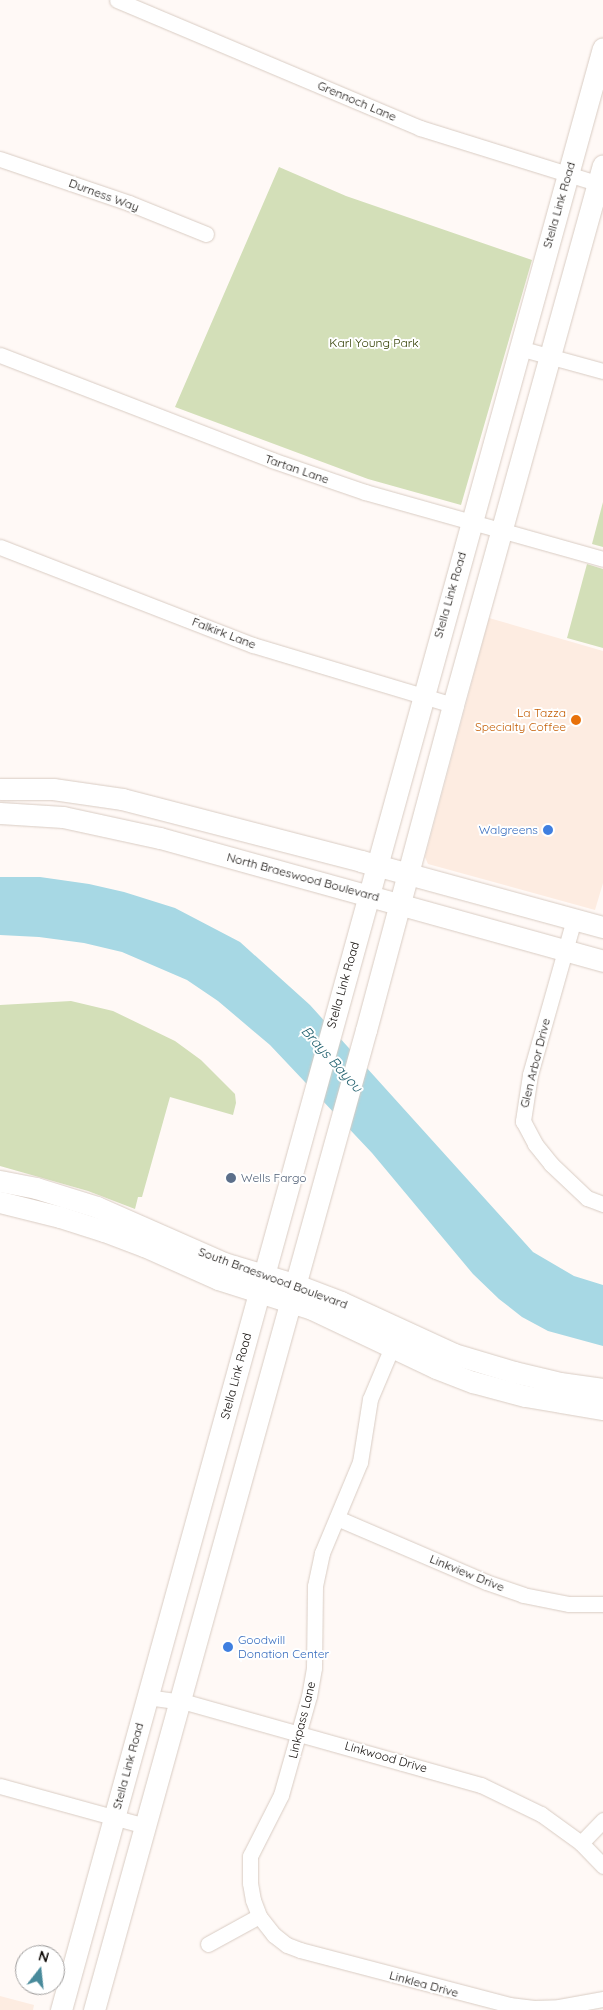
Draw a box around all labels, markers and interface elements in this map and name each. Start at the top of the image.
street label: Grennoch Lane [315,78,399,124]
street label: Stella Link Road [540,160,578,250]
street label: Durness Way [67,176,141,214]
park label: Karl Young Park [329,336,419,350]
street label: Tartan Lane [263,451,331,487]
street label: Stella Link Road [431,550,469,640]
street label: Falkirk Lane [190,614,258,652]
place label: La Tazza Specialty Coffee [475,706,566,734]
marker: La Tazza Specialty Coffee [570,714,582,726]
place label: Walgreens [479,823,538,837]
marker: Walgreens [542,824,554,836]
street label: North Braeswood Boulevard [225,850,381,904]
street label: Stella Link Road [324,940,362,1030]
street label: Glen Arbor Drive [517,1017,553,1109]
water label: Brays Bayou [298,1023,366,1095]
place label: Wells Fargo [241,1171,306,1185]
marker: Wells Fargo [225,1172,237,1184]
street label: South Braeswood Boulevard [197,1244,349,1312]
street label: Stella Link Road [218,1331,254,1421]
street label: Linkview Drive [428,1551,506,1595]
place label: Goodwill Donation Center [238,1633,329,1661]
marker: Goodwill Donation Center [222,1641,234,1653]
street label: Linkpass Lane [285,1680,319,1760]
street label: Stella Link Road [110,1721,146,1811]
street label: Linkwood Drive [343,1738,429,1776]
north arrow [15,1945,65,1995]
text: N [36,1946,51,1967]
street label: Linklea Drive [388,1968,460,2000]

